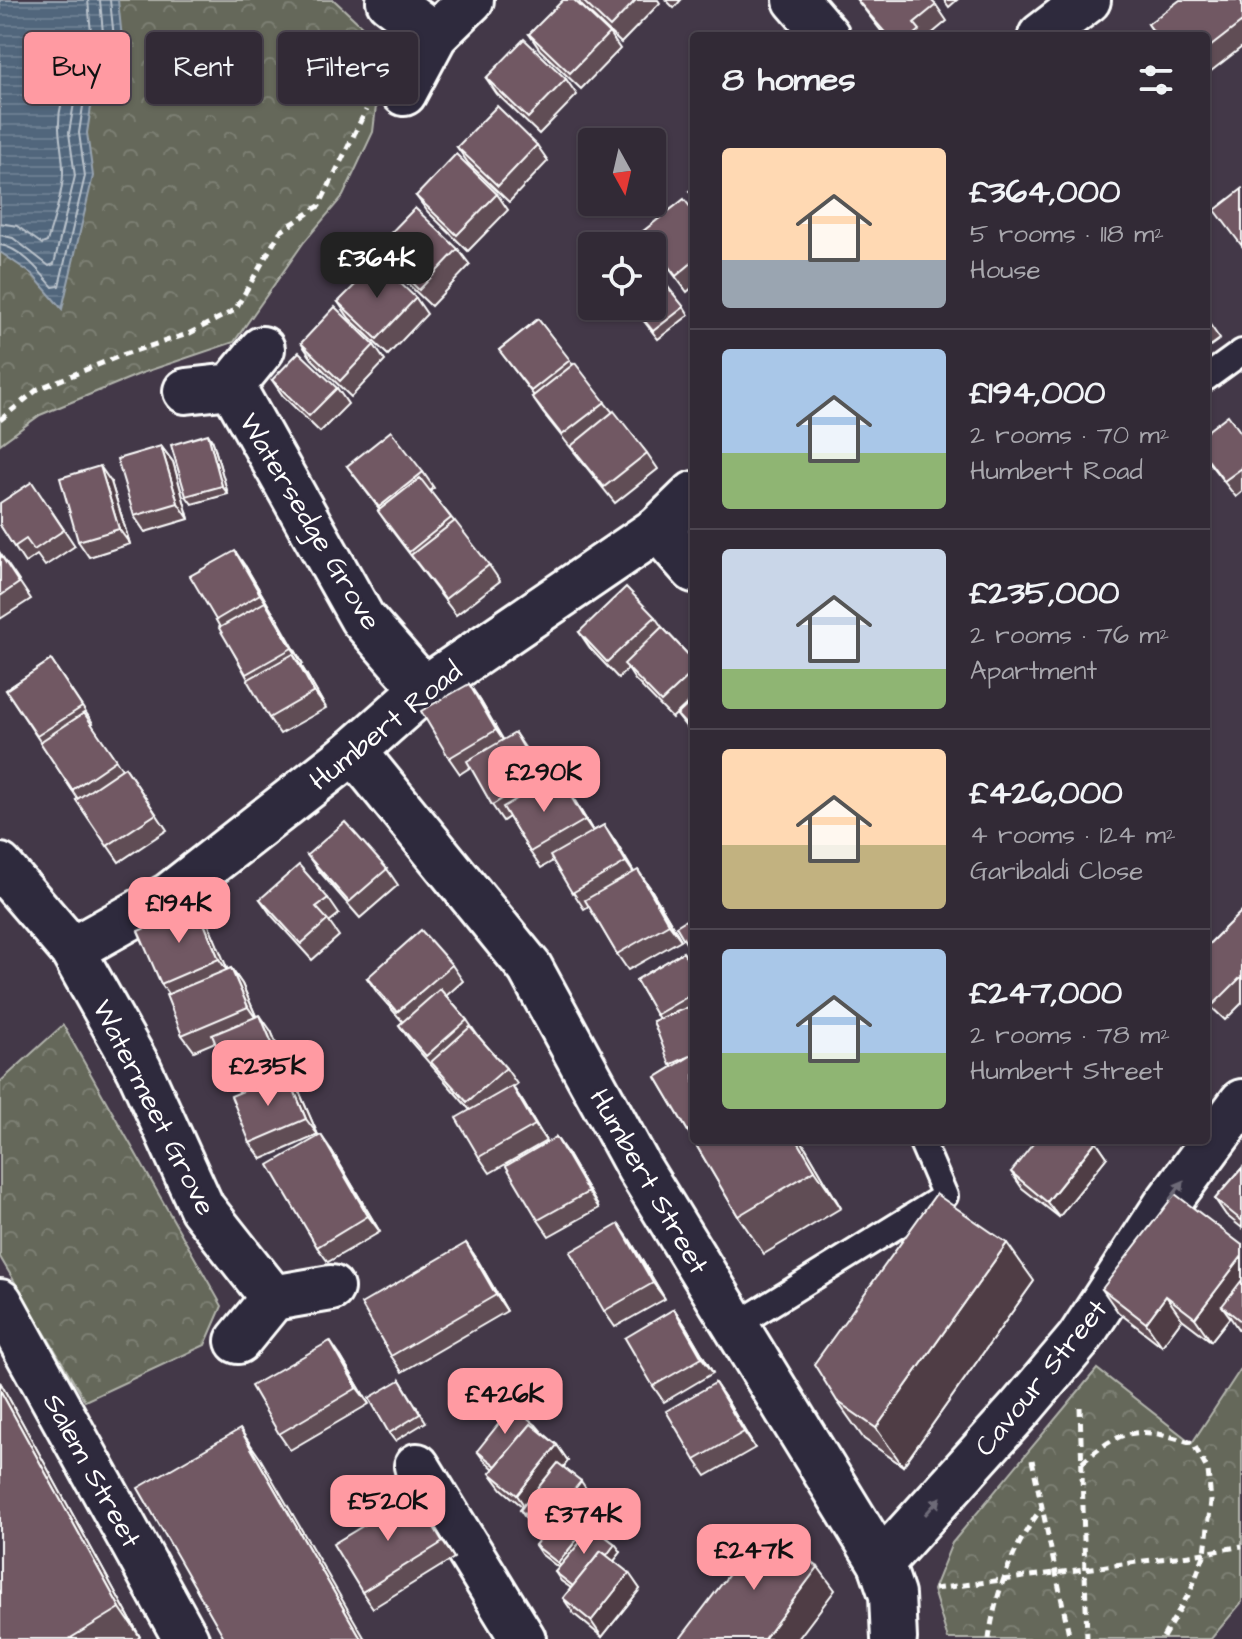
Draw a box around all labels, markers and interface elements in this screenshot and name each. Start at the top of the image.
chip: Buy [24,32,130,104]
chip: Rent [146,32,262,104]
chip: Filters [278,32,418,104]
text: 8 homes [722,56,856,104]
icon: filters [1134,58,1178,102]
north arrow [578,128,666,216]
map controls [578,128,666,320]
text: £364,000 [970,168,1120,216]
icon: home [786,180,882,276]
text: 5 rooms · 118 m² [970,216,1164,252]
pin: £364K [321,232,433,300]
button: locate [578,232,666,320]
text: £364K [339,240,415,276]
text: House [970,252,1041,288]
text: £194,000 [970,369,1106,417]
icon: home [786,381,882,477]
street label: Watersedge Grove [229,406,390,638]
text: 2 rooms · 70 m² [970,417,1169,453]
text: Humbert Road [970,453,1143,489]
text: £235,000 [970,569,1120,617]
icon: home [786,581,882,677]
text: 2 rooms · 76 m² [970,617,1169,653]
street label: Humbert Road [301,652,471,800]
text: Apartment [970,653,1097,689]
pin: £290K [488,746,600,814]
text: £290K [506,754,582,790]
text: £426,000 [970,769,1123,817]
icon: home [786,781,882,877]
text: 4 rooms · 124 m² [970,817,1176,853]
text: Garibaldi Close [970,853,1143,889]
pin: £194K [123,877,235,945]
text: £194K [146,885,212,921]
text: £247,000 [970,969,1122,1017]
icon: home [786,981,882,1077]
street label: Watermeet Grove [82,993,225,1222]
text: 2 rooms · 78 m² [970,1017,1170,1053]
pin: £235K [212,1040,324,1108]
text: £235K [230,1048,306,1084]
text: Humbert Street [970,1053,1163,1089]
street label: Humbert Street [580,1082,718,1282]
one-way arrow [1169,1179,1185,1201]
street label: Cavour Street [966,1291,1117,1465]
pin: £426K [449,1368,561,1436]
text: £426K [466,1376,544,1412]
street label: Salem Street [33,1386,151,1556]
pin: £520K [332,1475,444,1543]
text: £520K [348,1483,428,1519]
pin: £374K [528,1488,640,1556]
text: £374K [546,1496,622,1532]
one-way arrow [924,1496,941,1516]
pin: £247K [698,1524,810,1592]
text: £247K [715,1532,793,1568]

